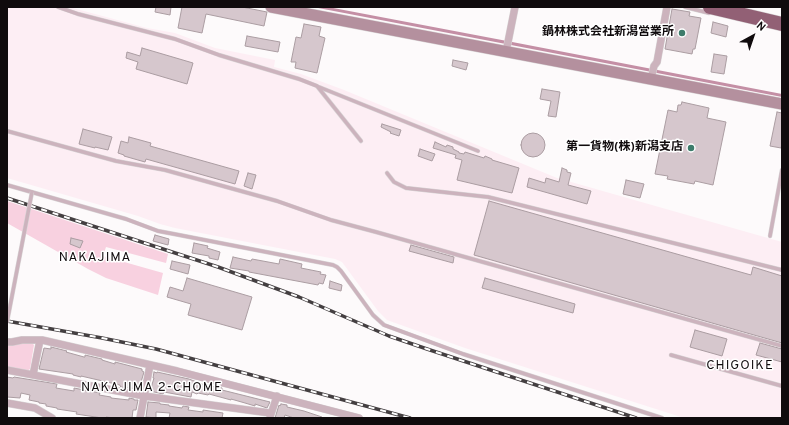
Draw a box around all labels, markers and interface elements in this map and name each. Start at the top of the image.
north arrow [733,16,773,56]
text: N [753,19,768,35]
place label: 鍋林株式会社新潟営業所 [542,26,674,40]
marker: 鍋林株式会社新潟営業所 [677,28,687,38]
place label: 第一貨物(株)新潟支店 [566,141,683,155]
marker: 第一貨物(株)新潟支店 [686,143,696,153]
district label: NAKAJIMA [59,250,131,266]
district label: CHIGOIKE [706,358,774,374]
district label: NAKAJIMA 2-CHOME [81,380,223,396]

